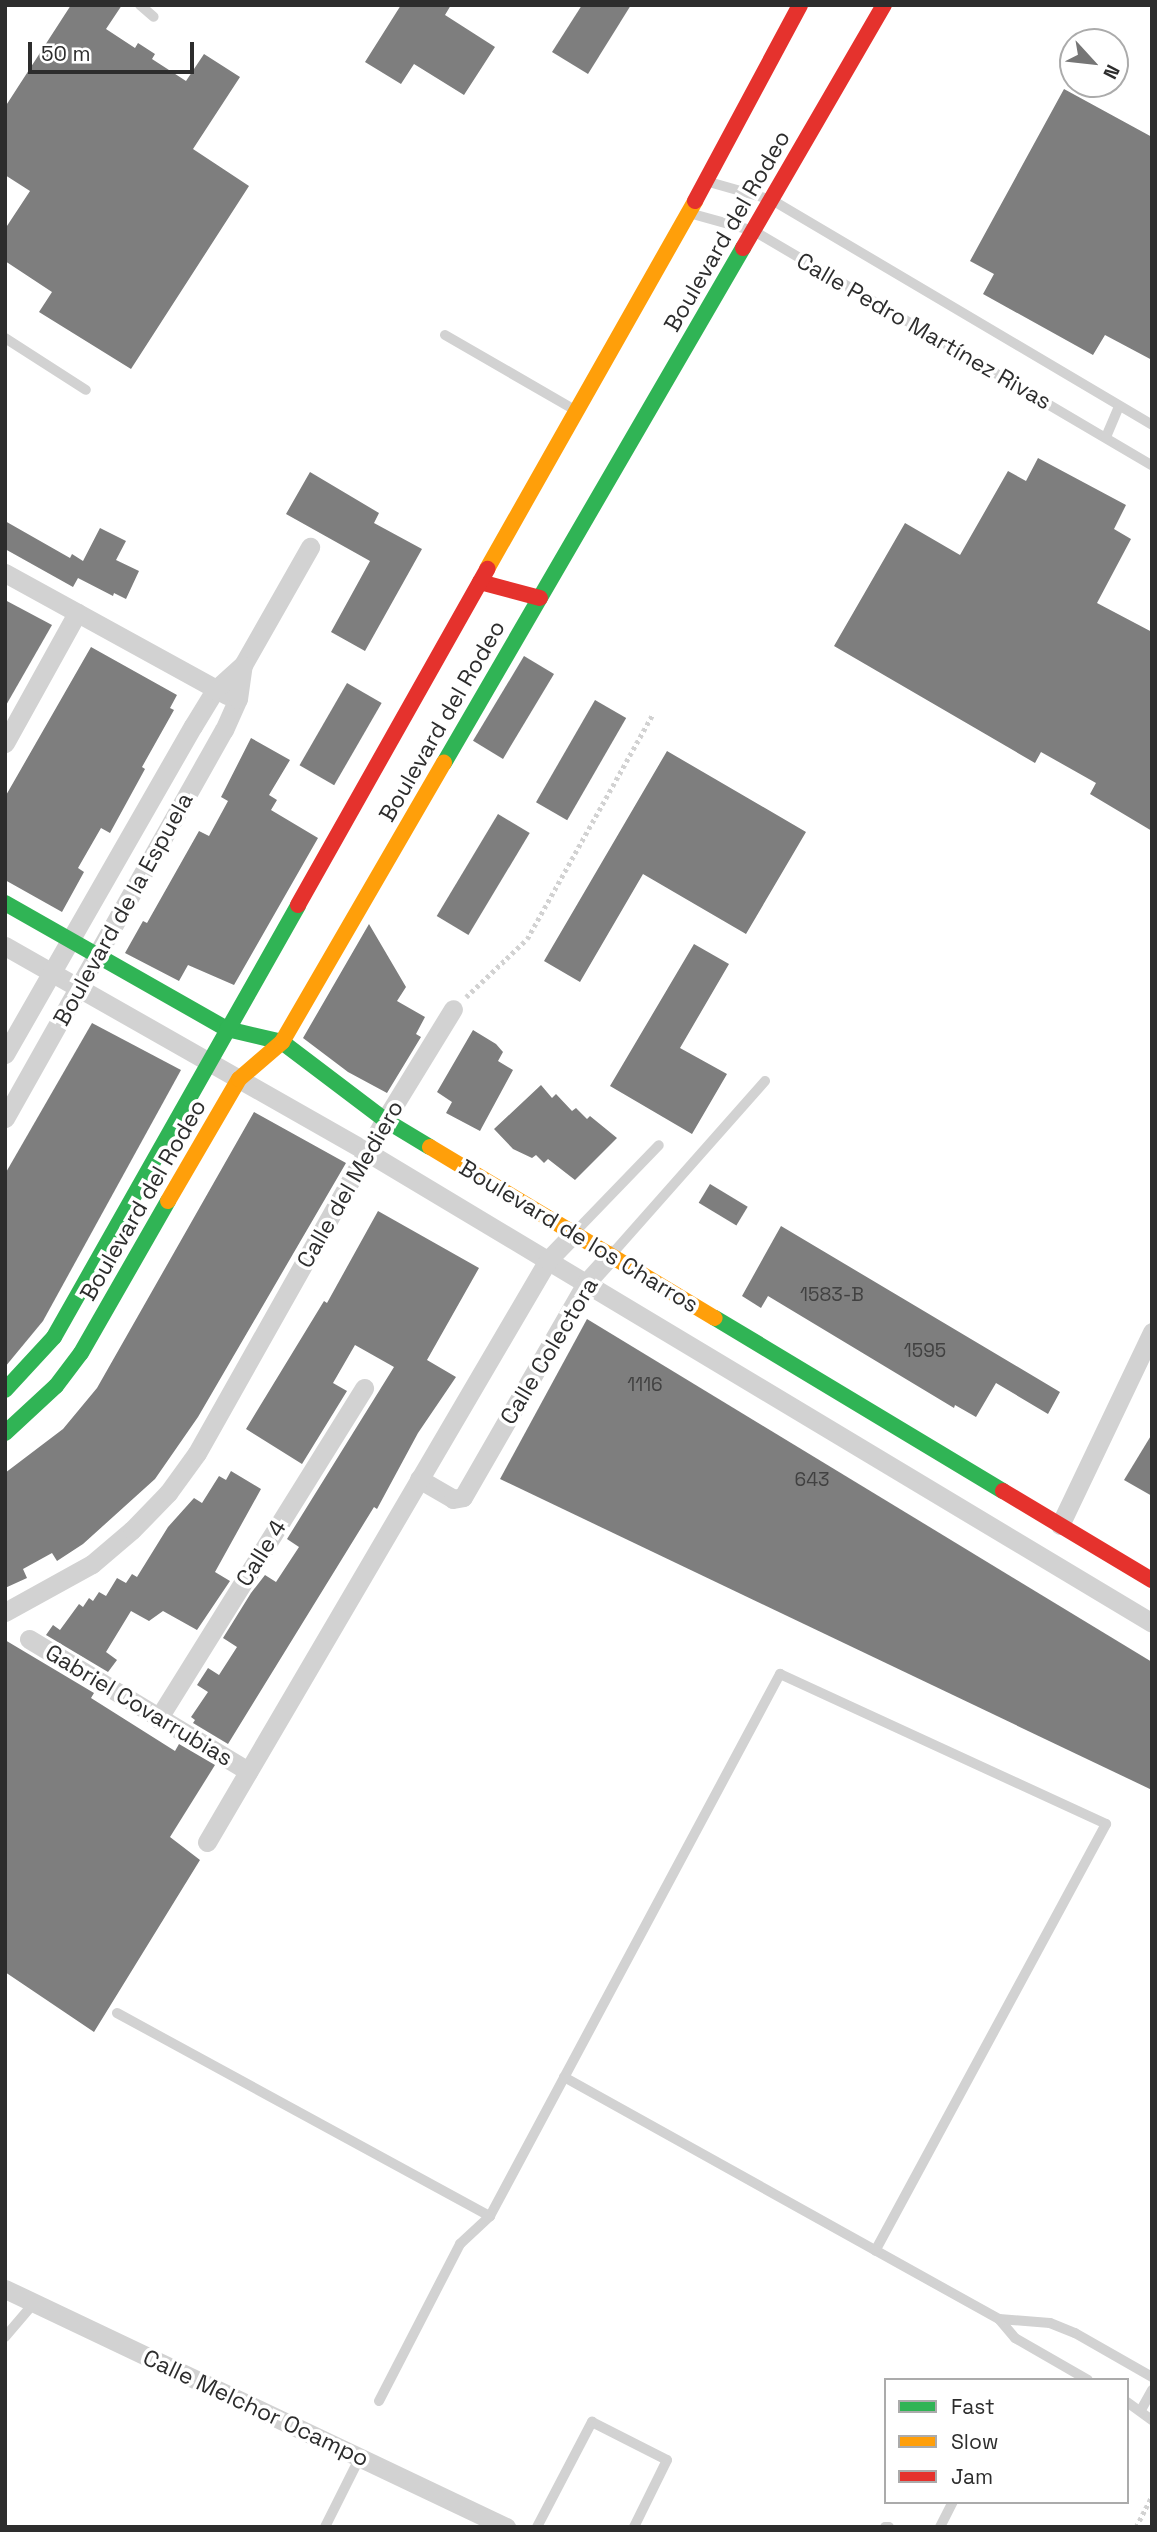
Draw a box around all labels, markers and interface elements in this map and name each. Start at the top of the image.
scale bar [32,28,198,72]
north arrow [1059,28,1129,98]
text: 50 m [41,40,91,67]
text: N [1097,60,1125,83]
street label: Boulevard del Rodeo [658,125,796,337]
street label: Calle Pedro Martínez Rivas [792,247,1056,415]
street label: Boulevard del Rodeo [373,615,511,827]
street label: Boulevard de la Espuela [47,788,199,1030]
street label: Boulevard del Rodeo [74,1094,212,1306]
street label: Calle del Mediero [291,1095,409,1273]
street label: Boulevard de los Charros [454,1154,704,1318]
street label: Calle Colectora [494,1273,604,1429]
house number: 1583-B [800,1284,864,1306]
house number: 1595 [904,1340,946,1362]
house number: 1116 [627,1374,663,1396]
house number: 643 [795,1469,829,1491]
street label: Calle 4 [230,1515,292,1591]
street label: Gabriel Covarrubias [40,1638,238,1772]
street label: Calle Melchor Ocampo [139,2344,373,2472]
legend [884,2378,1129,2504]
text: Fast [951,2393,995,2420]
text: Slow [951,2428,999,2455]
text: Jam [951,2463,993,2490]

